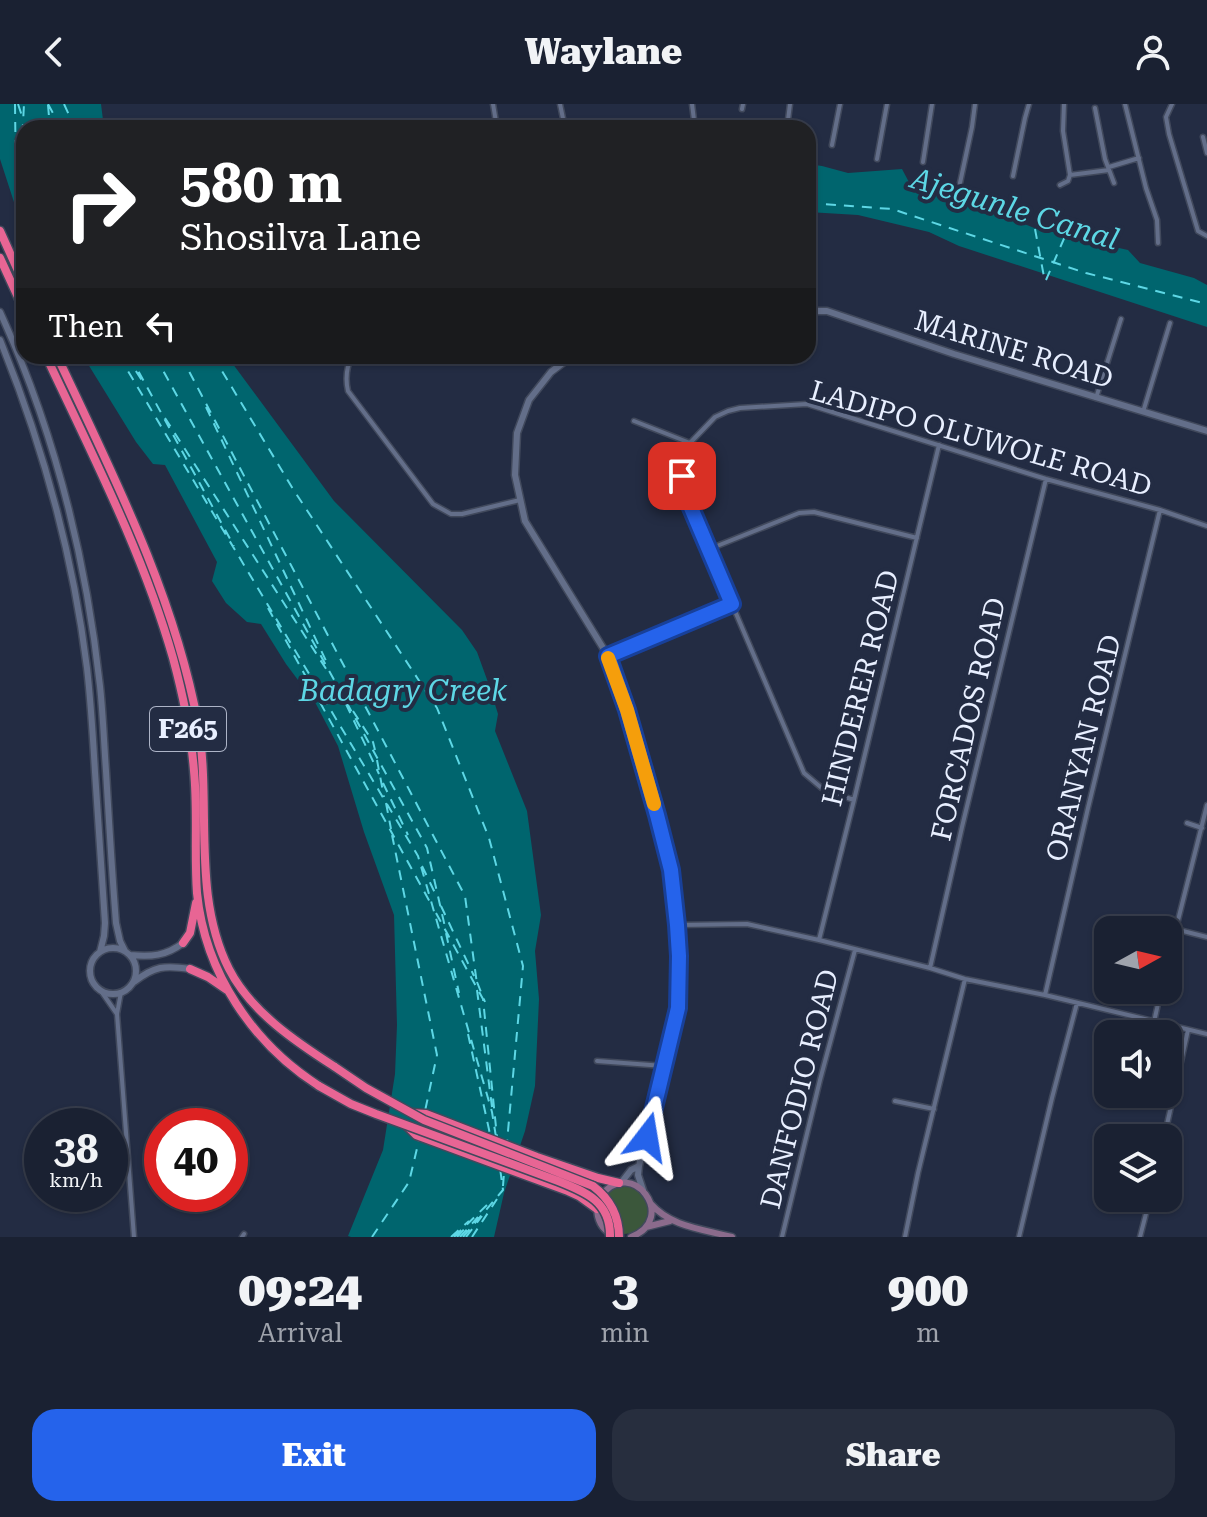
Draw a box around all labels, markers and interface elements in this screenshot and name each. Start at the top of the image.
icon: back [32,30,76,74]
icon: person [1131,30,1175,74]
text: Waylane [525,31,682,73]
text: 580 m [180,150,342,216]
icon: right [48,152,152,256]
water label: Ajegunle Canal [905,160,1123,257]
text: Shosilva Lane [180,217,421,259]
icon: left [139,304,183,348]
street label: MARINE ROAD [911,304,1117,395]
text: Then [48,309,123,344]
street label: LADIPO OLUWOLE ROAD [806,374,1155,503]
pin [648,442,716,510]
icon: arrive [660,454,704,498]
street label: HINDERER ROAD [815,567,906,810]
street label: FORCADOS ROAD [924,594,1012,844]
street label: ORANYAN ROAD [1039,631,1128,865]
water label: Badagry Creek [298,673,508,708]
road number: F265 [150,707,226,751]
north arrow [1094,916,1182,1004]
map controls [1094,916,1182,1212]
street label: DANFODIO ROAD [754,966,845,1212]
button: sound [1094,1020,1182,1108]
position arrow [605,1095,689,1179]
speed limit sign: 40 [144,1108,248,1212]
button: layers [1094,1124,1182,1212]
text: 38 [54,1126,98,1173]
text: km/h [49,1168,103,1192]
text: 09:24 [239,1262,362,1318]
text: 3 [611,1262,638,1318]
text: 900 [888,1262,968,1318]
text: Arrival [258,1318,343,1348]
text: min [601,1318,649,1348]
text: m [916,1318,940,1348]
button: Exit [32,1409,596,1501]
button: Share [612,1409,1175,1501]

